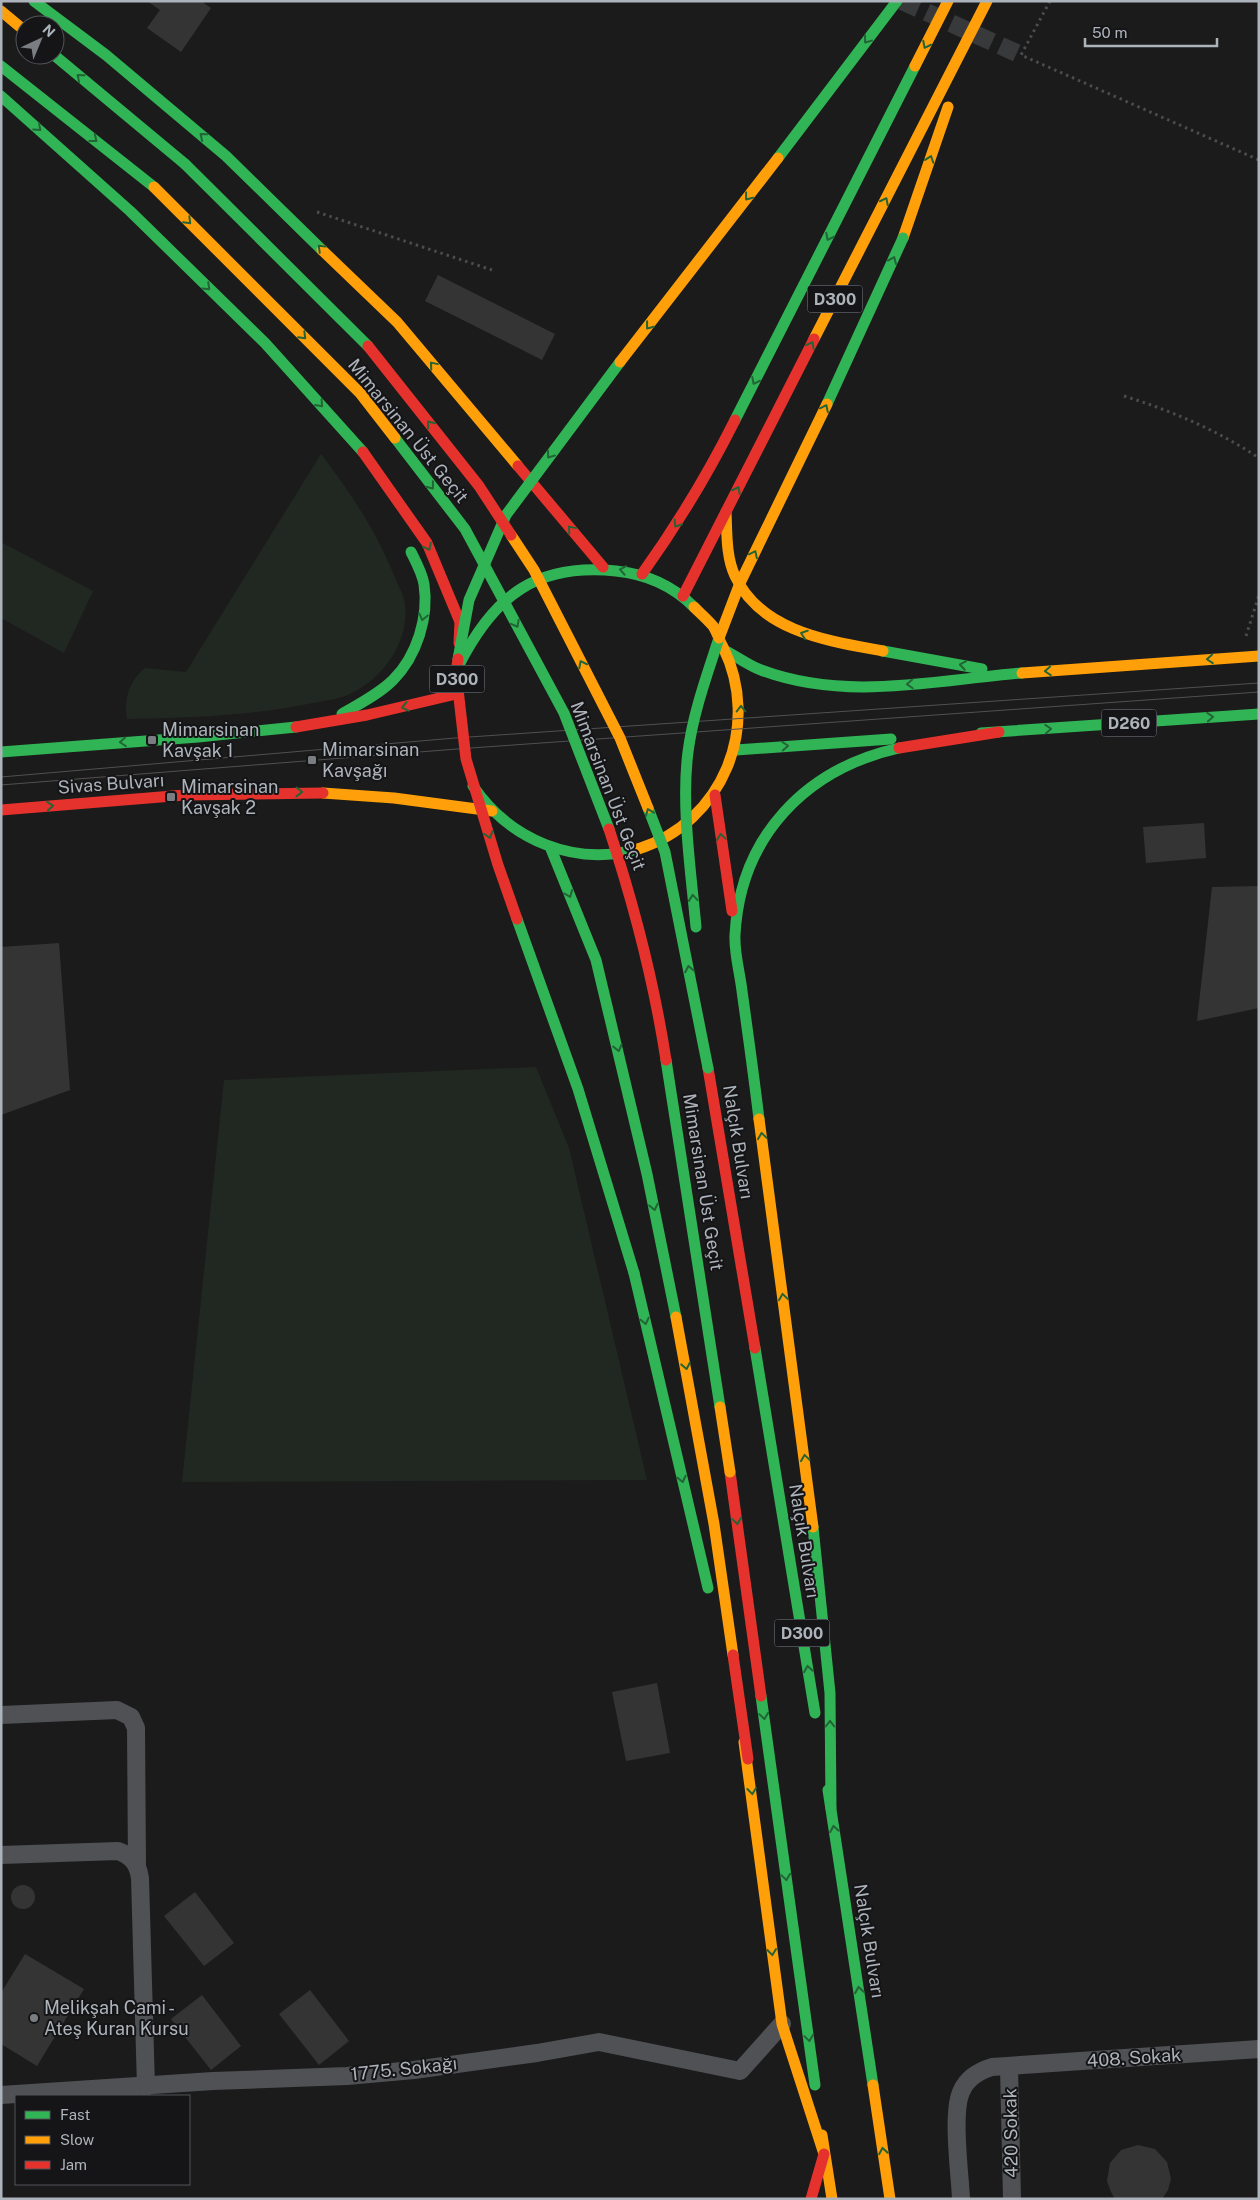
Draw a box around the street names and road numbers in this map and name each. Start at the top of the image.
road number: D300 [808,286,862,312]
street label: Mimarsinan Üst Geçit [344,354,474,507]
road number: D300 [430,666,484,692]
street label: Mimarsinan Üst Geçit [567,698,651,873]
road number: D260 [1102,710,1156,736]
street label: Sivas Bulvarı [57,769,165,798]
street label: Nalçık Bulvarı [719,1083,758,1200]
street label: Mimarsinan Üst Geçit [679,1092,729,1272]
street label: Nalçık Bulvarı [785,1482,824,1599]
road number: D300 [774,1620,830,1646]
street label: Nalçık Bulvarı [850,1882,889,1999]
street label: 408. Sokak [1086,2044,1182,2071]
street label: 1775. Sokağı [350,2052,458,2085]
street label: 420 Sokak [999,2088,1022,2178]

